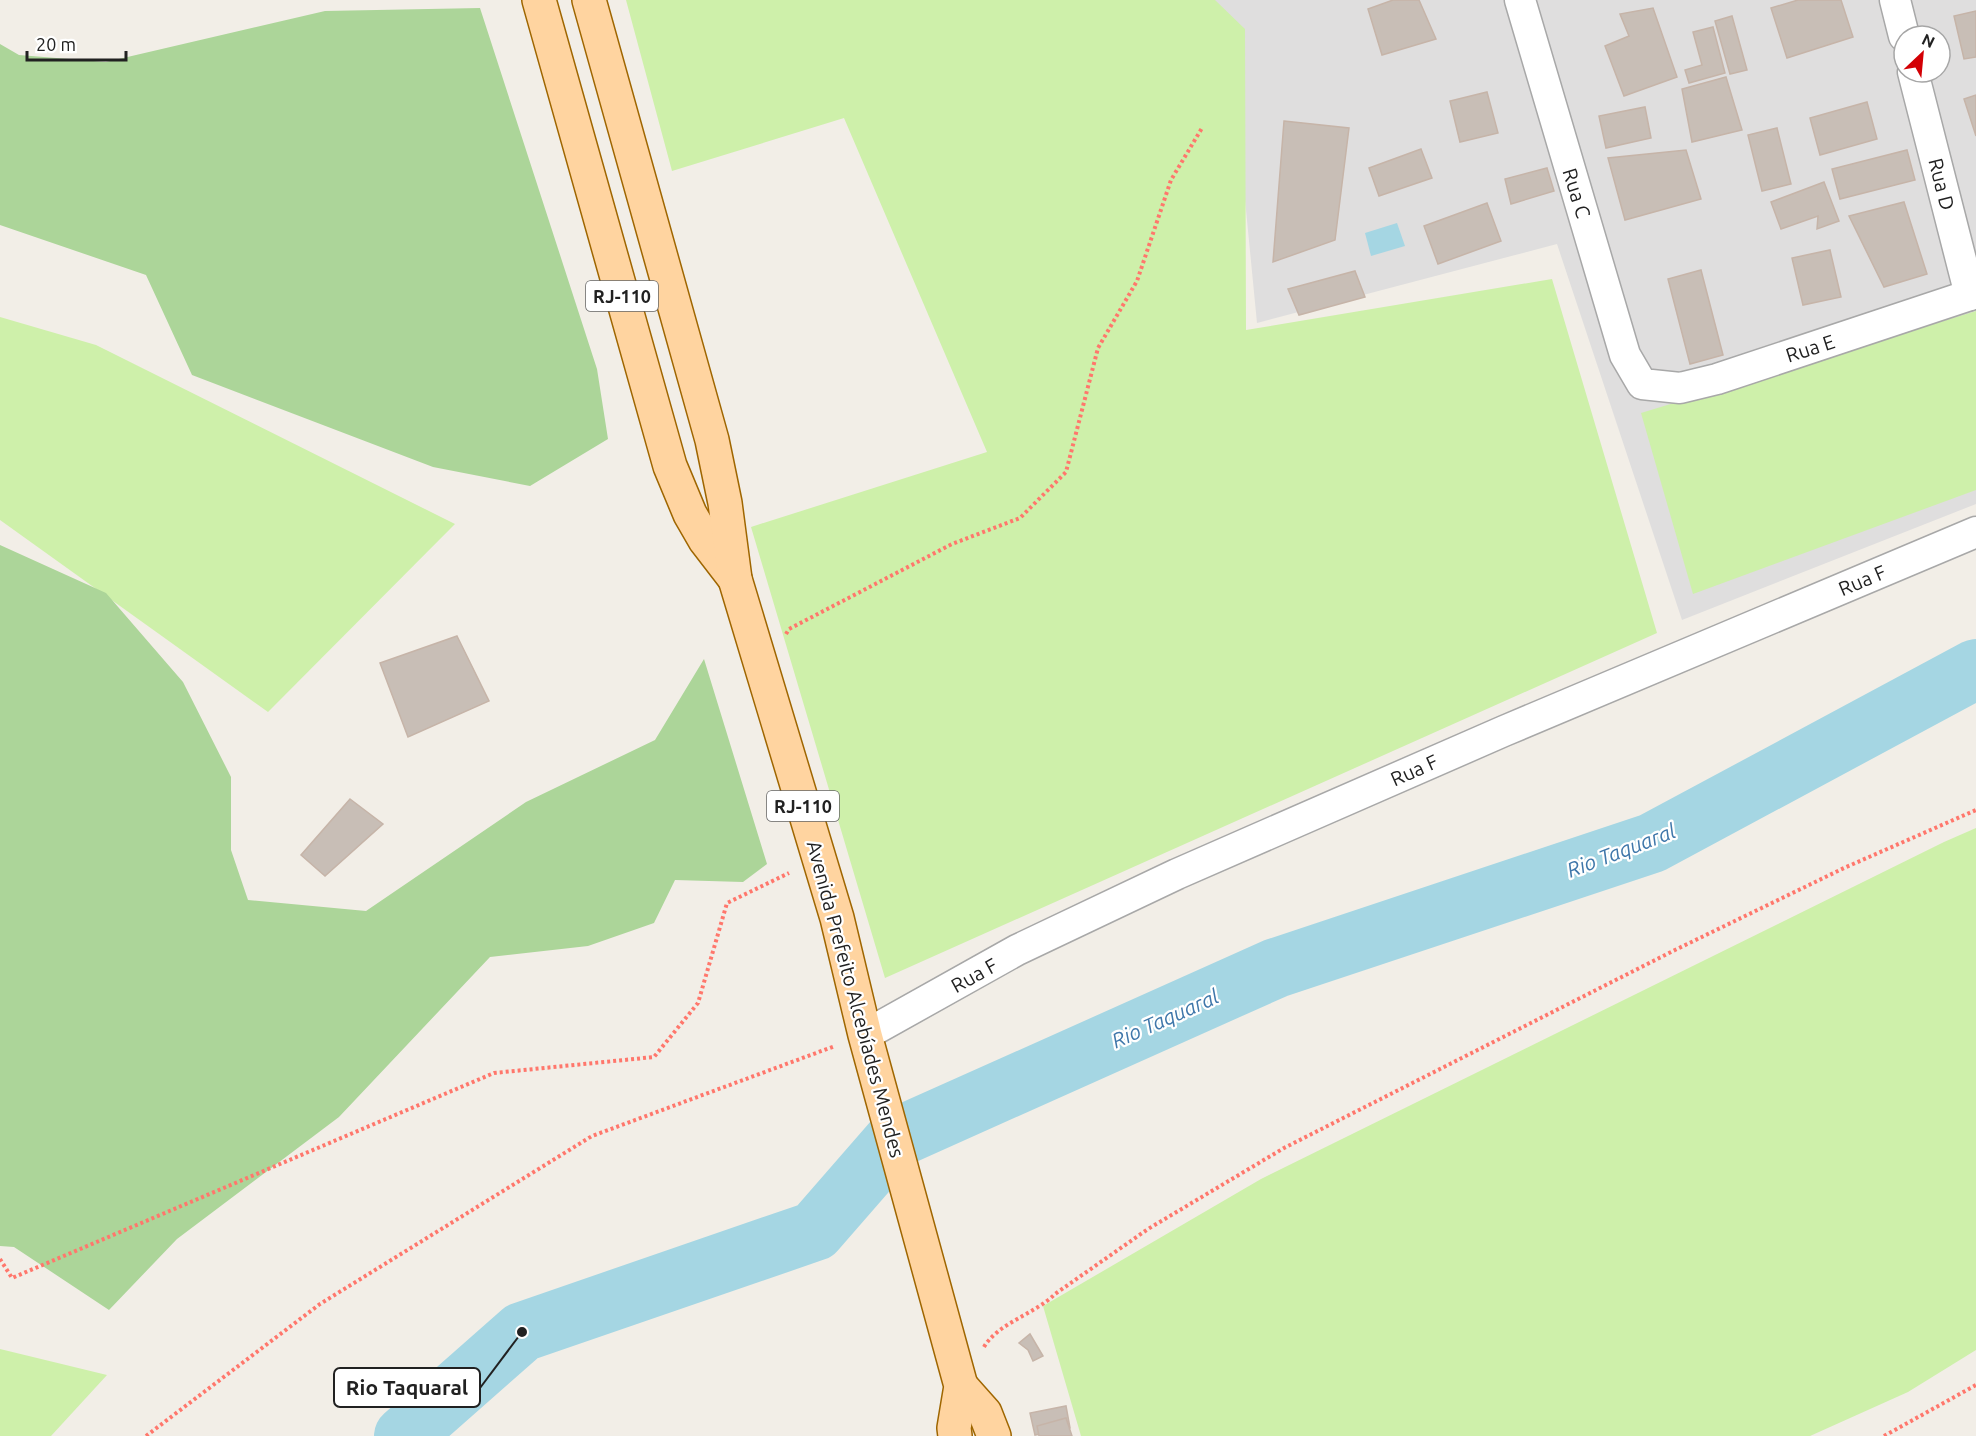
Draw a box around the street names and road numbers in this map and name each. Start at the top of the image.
street label: Rua D [1924,156,1960,212]
street label: Rua C [1559,165,1595,221]
road number: RJ-110 [586,281,658,311]
street label: Rua E [1783,329,1837,367]
street label: Rua F [1835,560,1889,600]
street label: Rua F [1387,749,1441,791]
road number: RJ-110 [767,791,839,821]
street label: Avenida Prefeito Alcebíades Mendes [803,838,909,1160]
street label: Rua F [947,953,1001,997]

